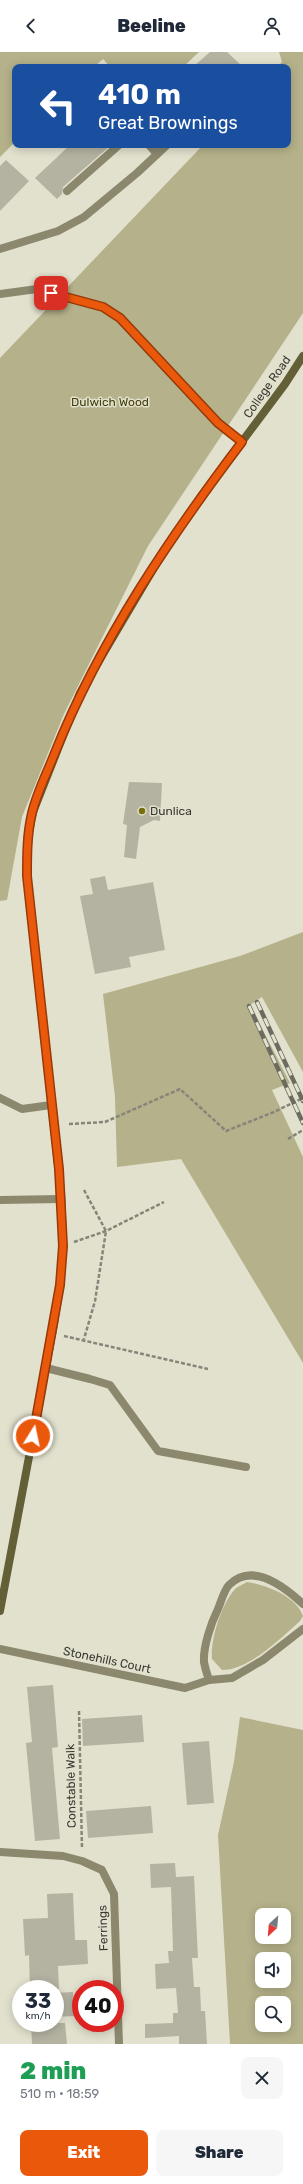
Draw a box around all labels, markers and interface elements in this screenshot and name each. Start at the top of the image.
icon: back [20,15,42,37]
text: Beeline [117,15,186,37]
icon: person [261,15,283,37]
text: 410 m [98,78,181,111]
icon: left [32,80,84,132]
text: Great Brownings [98,112,238,134]
pin [34,276,68,310]
icon: arrive [40,282,62,304]
street label: College Road [240,353,294,421]
park label: Dulwich Wood [71,395,149,409]
place label: Dunlica [150,804,192,818]
marker: Dunlica [137,806,147,816]
position arrow [12,1415,54,1457]
street label: Stonehills Court [62,1644,153,1676]
street label: Constable Walk [63,1743,79,1828]
street label: Ferrings [95,1905,111,1951]
north arrow [255,1908,291,1944]
map controls [255,1908,291,2032]
button: sound [255,1952,291,1988]
speed limit sign: 40 [72,1980,124,2032]
text: 33 [25,1989,51,2013]
button: search [255,1996,291,2032]
text: km/h [26,2010,50,2022]
text: 2 min [20,2057,86,2085]
button: close [241,2057,283,2099]
text: 510 m · 18:59 [20,2086,99,2101]
button: Exit [20,2130,148,2176]
button: Share [156,2130,283,2176]

